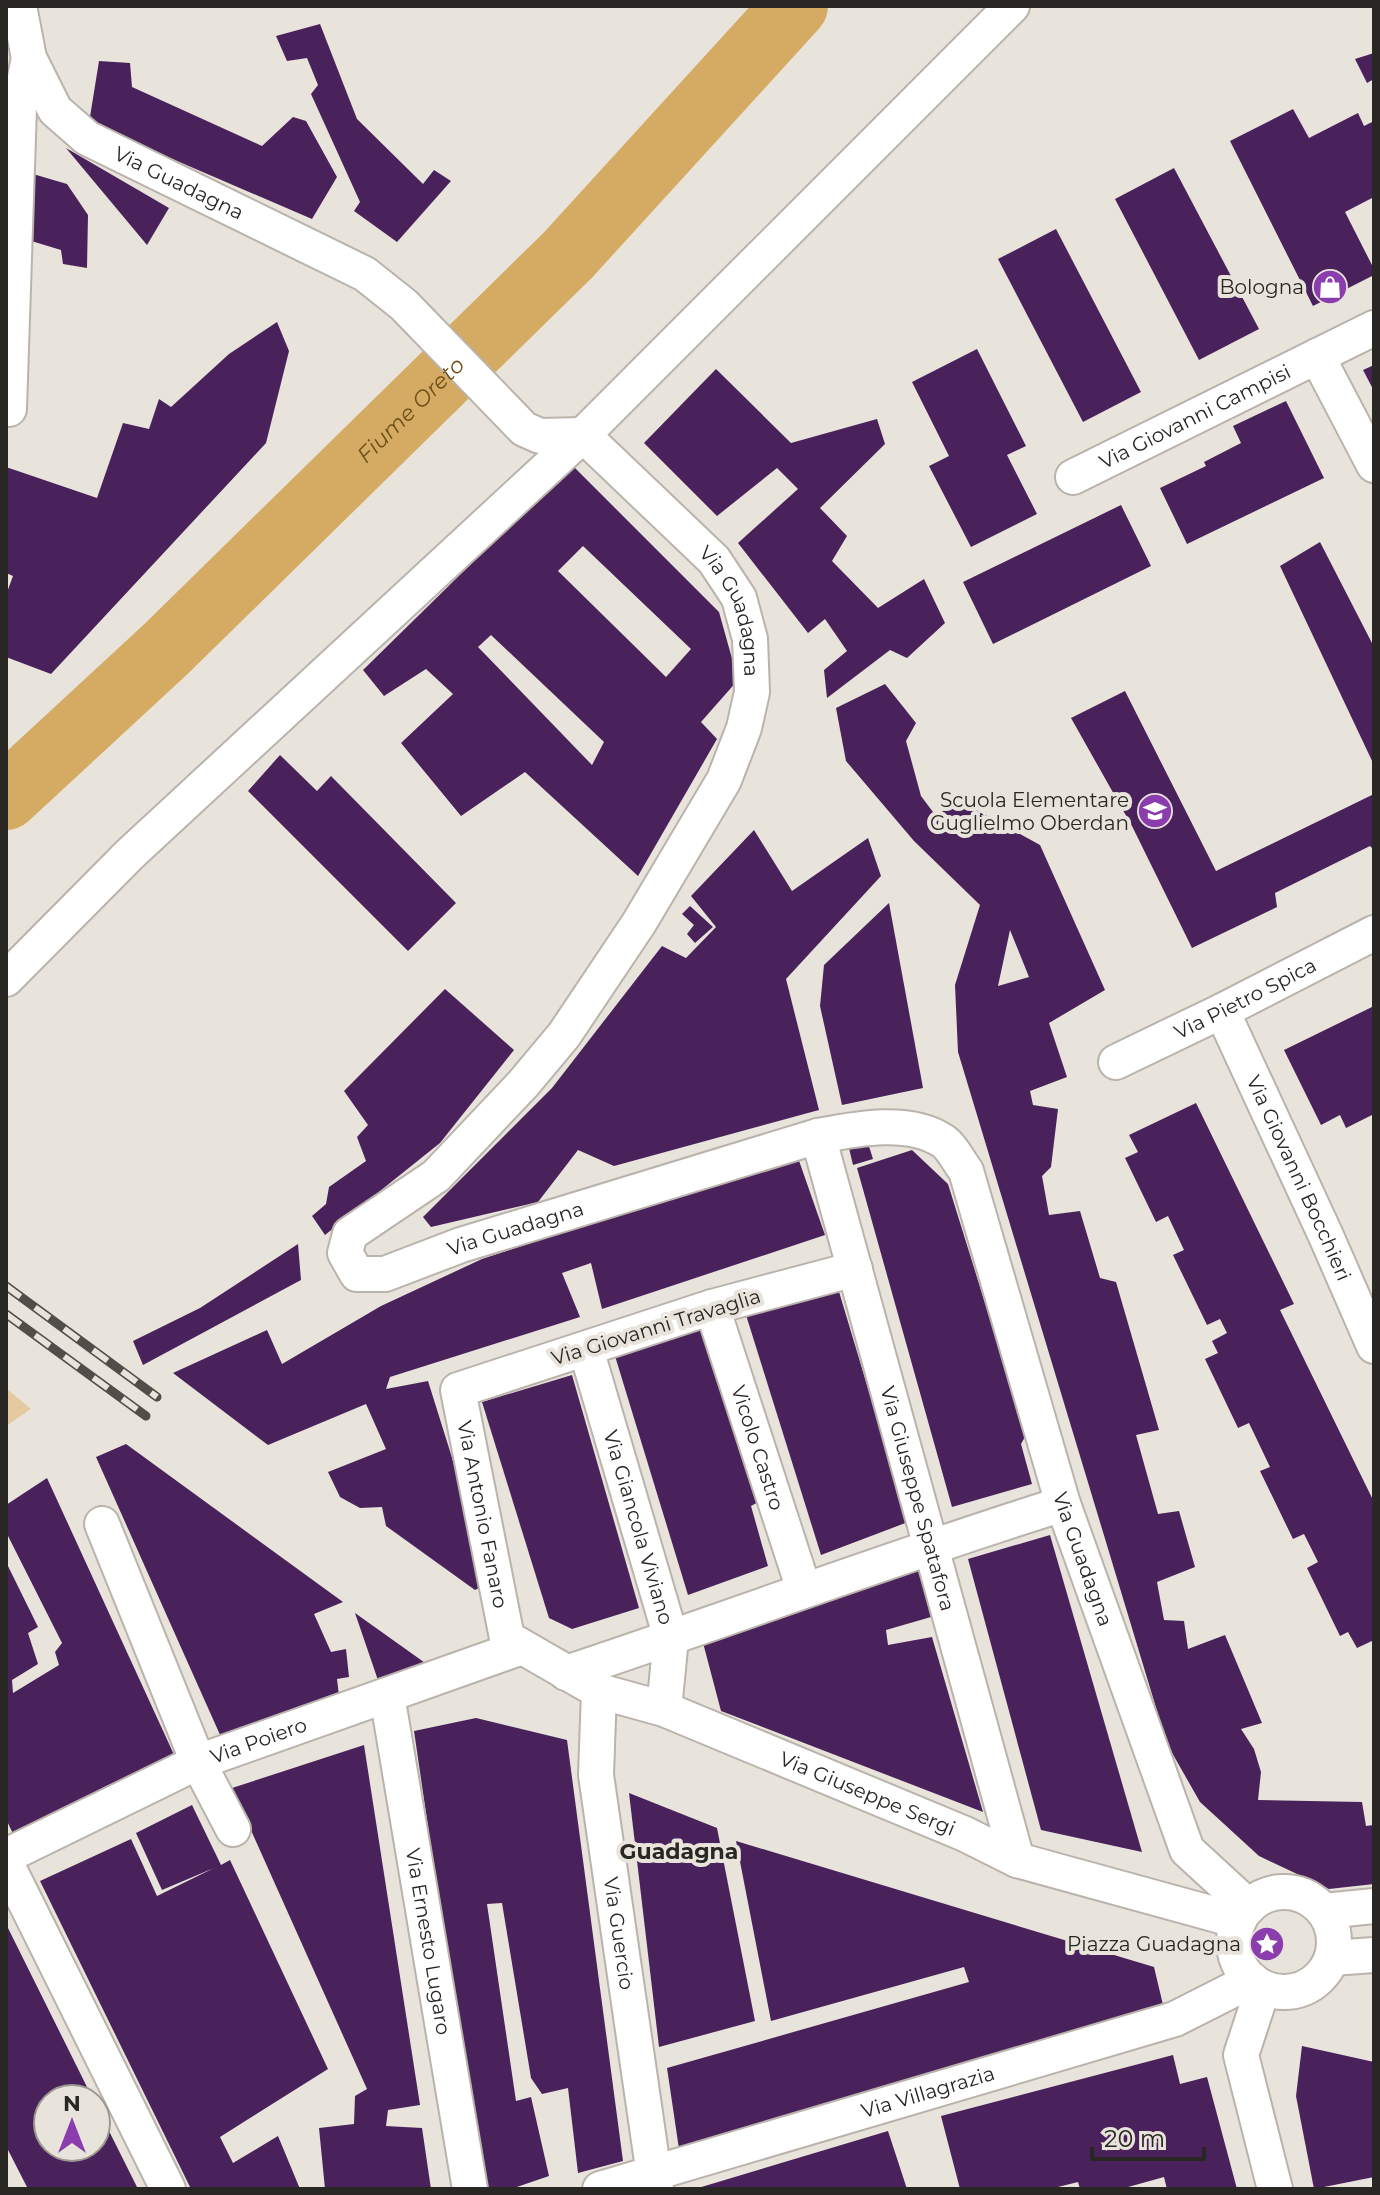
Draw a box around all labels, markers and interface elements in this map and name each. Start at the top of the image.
street label: Via Guadagna [110,141,248,225]
shop icon: Bologna [1311,268,1349,306]
place label: Bologna [1219,275,1304,299]
water label: Fiume Oreto [351,351,470,468]
street label: Via Giovanni Campisi [1095,359,1294,474]
street label: Via Guadagna [694,541,763,677]
place label: Scuola Elementare Guglielmo Oberdan [930,788,1129,835]
school or university icon: Scuola Elementare Guglielmo Oberdan [1136,792,1174,830]
street label: Via Pietro Spica [1170,953,1320,1044]
street label: Via Giovanni Bocchieri [1241,1072,1356,1285]
street label: Via Guadagna [444,1196,586,1261]
street label: Via Giovanni Travaglia [548,1284,764,1370]
street label: Vicolo Castro [726,1382,789,1513]
street label: Via Giuseppe Spatafora [875,1383,960,1614]
street label: Via Antonio Fanaro [452,1419,513,1610]
street label: Via Giancola Viviano [599,1427,678,1627]
street label: Via Guadagna [1048,1489,1118,1630]
street label: Via Poiero [207,1712,310,1769]
street label: Via Giuseppe Sergi [776,1746,959,1841]
district label: Guadagna [620,1838,738,1865]
street label: Via Ernesto Lugaro [401,1846,456,2037]
street label: Via Guercio [599,1875,639,1991]
place icon: Piazza Guadagna [1248,1925,1286,1963]
place label: Piazza Guadagna [1067,1932,1241,1956]
street label: Via Villagrazia [858,2061,997,2123]
north arrow [32,2083,112,2163]
text: N [63,2090,81,2117]
scale bar [1092,2111,1204,2161]
text: 20 m [1104,2124,1165,2153]

